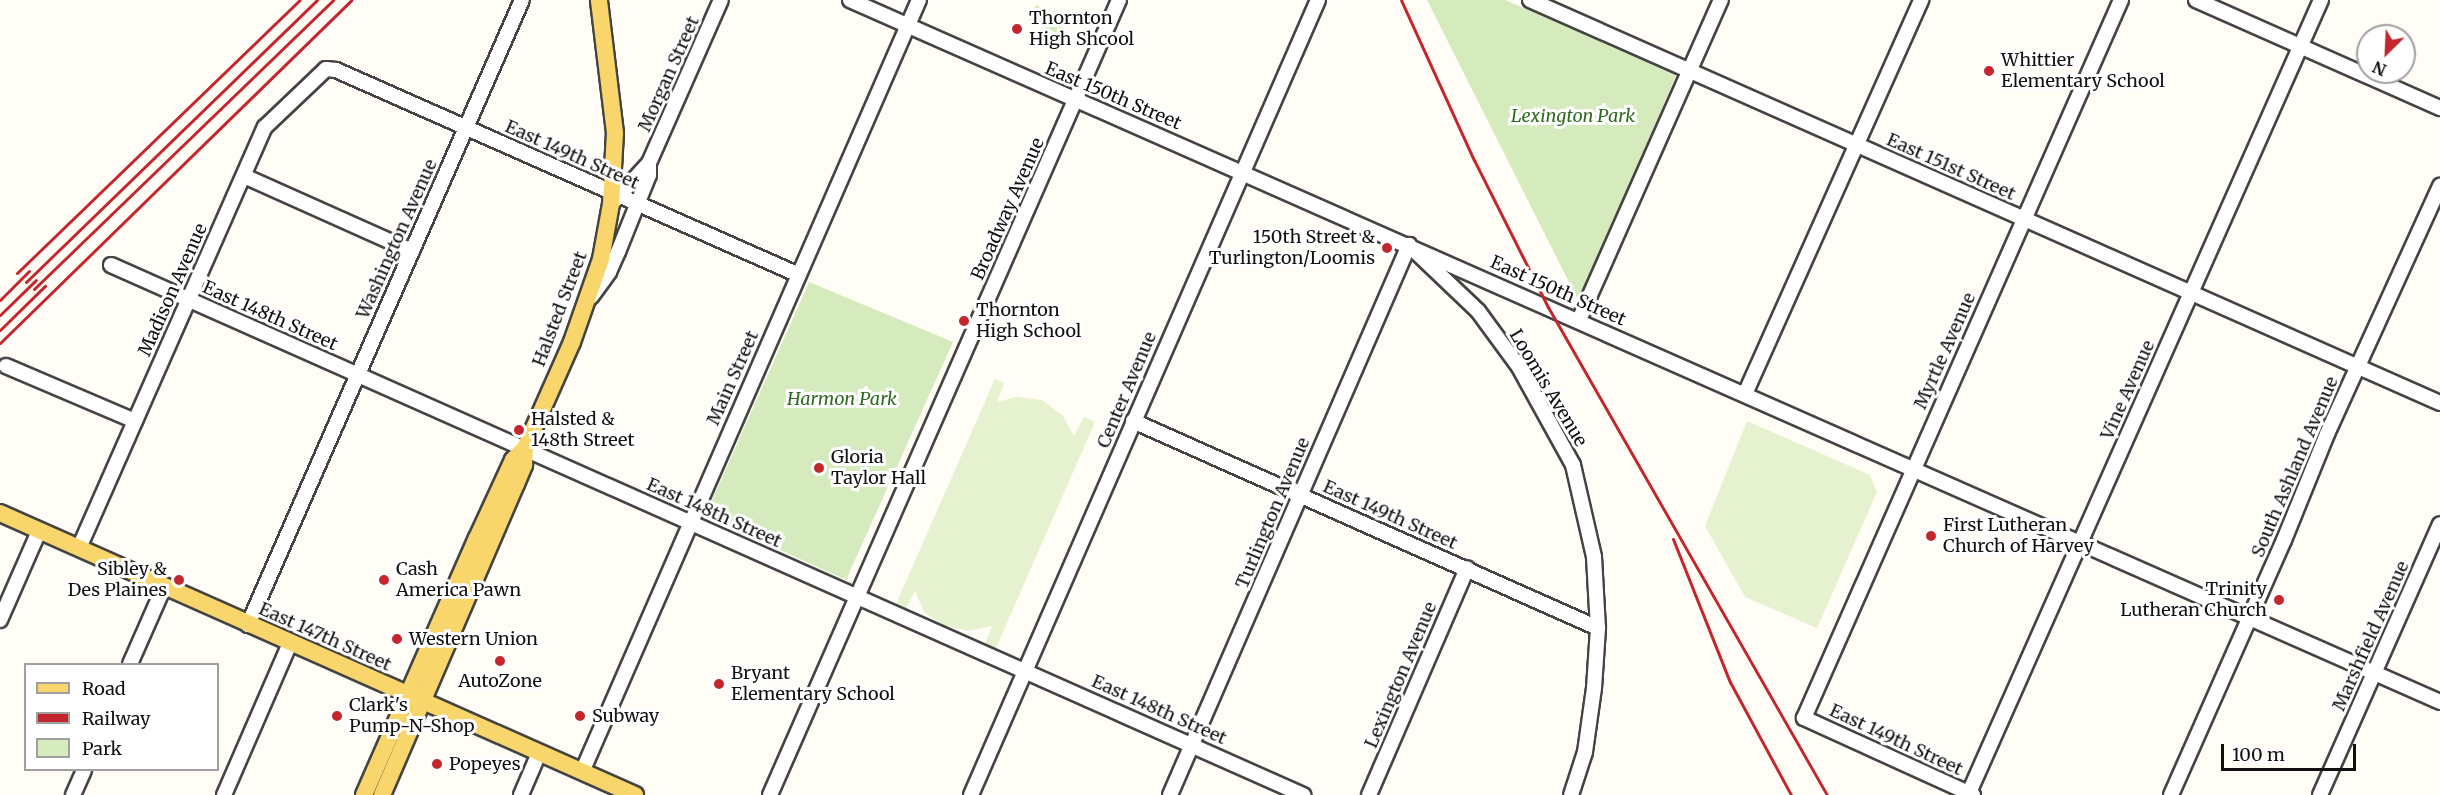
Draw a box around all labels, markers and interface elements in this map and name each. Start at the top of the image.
place label: Thornton High Shcool [1029,8,1134,50]
street label: Morgan Street [634,13,704,135]
marker: Thornton High Shcool [1010,22,1024,36]
north arrow [2356,24,2416,84]
place label: Whittier Elementary School [2001,50,2165,92]
text: N [2370,57,2389,80]
street label: East 150th Street [1042,58,1184,134]
marker: Whittier Elementary School [1982,64,1996,78]
park label: Lexington Park [1511,105,1635,127]
street label: East 149th Street [502,116,642,194]
street label: East 151st Street [1883,129,2019,205]
street label: Broadway Avenue [967,135,1049,283]
street label: Washington Avenue [352,156,442,322]
street label: Madison Avenue [134,220,212,360]
place label: 150th Street & Turlington/Loomis [1209,227,1375,270]
marker: 150th Street & Turlington/Loomis [1380,241,1394,255]
street label: Halsted Street [528,248,592,370]
street label: East 150th Street [1487,251,1629,331]
street label: East 148th Street [199,277,341,355]
street label: Myrtle Avenue [1910,289,1980,413]
place label: Thornton High School [976,300,1081,342]
marker: Thornton High School [957,314,971,328]
street label: Loomis Avenue [1505,326,1591,450]
street label: Main Street [703,327,763,429]
street label: Center Avenue [1093,329,1161,451]
street label: Vine Avenue [2096,337,2160,443]
street label: South Ashland Avenue [2247,373,2343,561]
park label: Harmon Park [787,388,897,410]
place label: Halsted & 148th Street [531,409,634,452]
marker: Halsted & 148th Street [512,423,526,437]
street label: Turlington Avenue [1231,434,1315,592]
place label: Gloria Taylor Hall [831,447,926,490]
marker: Gloria Taylor Hall [812,461,826,475]
street label: East 148th Street [643,474,785,552]
street label: East 149th Street [1320,476,1460,554]
place label: First Lutheran Church of Harvey [1943,515,2094,558]
marker: First Lutheran Church of Harvey [1924,529,1938,543]
street label: Marshfield Avenue [2328,558,2414,714]
place label: Sibley & Des Plaines [68,559,167,602]
place label: Cash America Pawn [396,559,521,602]
marker: Sibley & Des Plaines [172,573,186,587]
marker: Cash America Pawn [377,573,391,587]
place label: Trinity Lutheran Church [2120,579,2267,622]
marker: Trinity Lutheran Church [2272,593,2286,607]
street label: East 147th Street [255,598,395,676]
street label: Lexington Avenue [1360,599,1442,751]
place label: Western Union [409,628,538,650]
marker: Western Union [390,632,404,646]
marker: AutoZone [493,654,507,668]
legend [24,663,219,771]
place label: Bryant Elementary School [731,663,895,706]
place label: AutoZone [458,670,542,692]
street label: East 148th Street [1088,671,1230,749]
text: Road [82,677,126,700]
marker: Bryant Elementary School [712,677,726,691]
place label: Clark's Pump-N-Shop [349,695,475,738]
street label: East 149th Street [1826,700,1966,780]
place label: Subway [592,705,659,727]
text: Railway [82,707,150,730]
marker: Clark's Pump-N-Shop [330,709,344,723]
marker: Subway [573,709,587,723]
scale bar [2224,732,2359,770]
text: Park [82,737,122,760]
text: 100 m [2232,743,2285,766]
place label: Popeyes [449,753,520,775]
marker: Popeyes [430,757,444,771]

